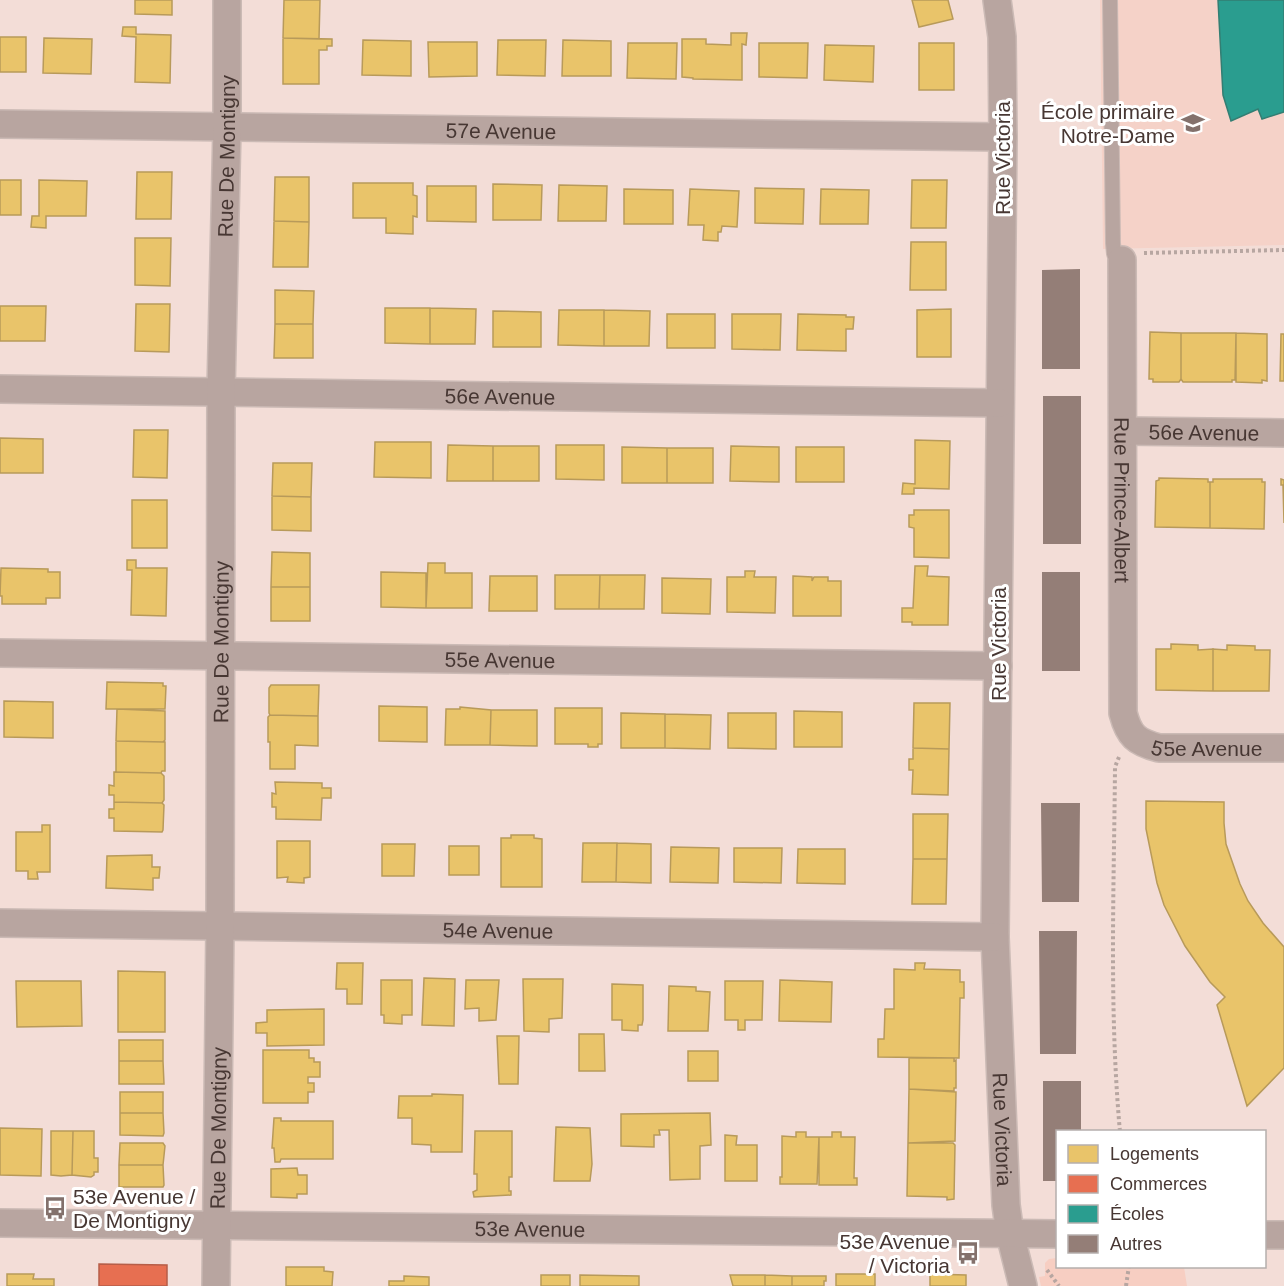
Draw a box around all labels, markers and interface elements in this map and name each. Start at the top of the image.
street label: Rue De Montigny [213,74,239,238]
place label: École primaire Notre-Dame [1041,100,1175,147]
street label: Rue Victoria [991,101,1014,215]
school or university icon: École primaire Notre-Dame [1180,110,1206,136]
street label: 57e Avenue [445,118,556,143]
street label: 56e Avenue [444,384,555,408]
street label: Rue Prince-Albert [1111,417,1134,583]
street label: 56e Avenue [1149,420,1259,444]
street label: Rue De Montigny [209,560,232,723]
street label: Rue Victoria [987,587,1010,701]
street label: 55e Avenue [444,647,555,672]
street label: 55e Avenue [1149,735,1262,760]
street label: 54e Avenue [442,918,553,942]
street label: Rue De Montigny [205,1046,230,1209]
street label: Rue Victoria [989,1072,1017,1187]
legend [1056,1130,1266,1268]
text: Logements [1110,1144,1199,1164]
text: Commerces [1110,1174,1207,1194]
place label: 53e Avenue / De Montigny [73,1185,195,1232]
bus stop icon: 53e Avenue / De Montigny [42,1195,68,1221]
text: Écoles [1110,1204,1164,1224]
street label: 53e Avenue [475,1216,585,1241]
place label: 53e Avenue / Victoria [839,1230,950,1277]
text: Autres [1110,1234,1162,1254]
bus stop icon: 53e Avenue / Victoria [955,1240,981,1266]

